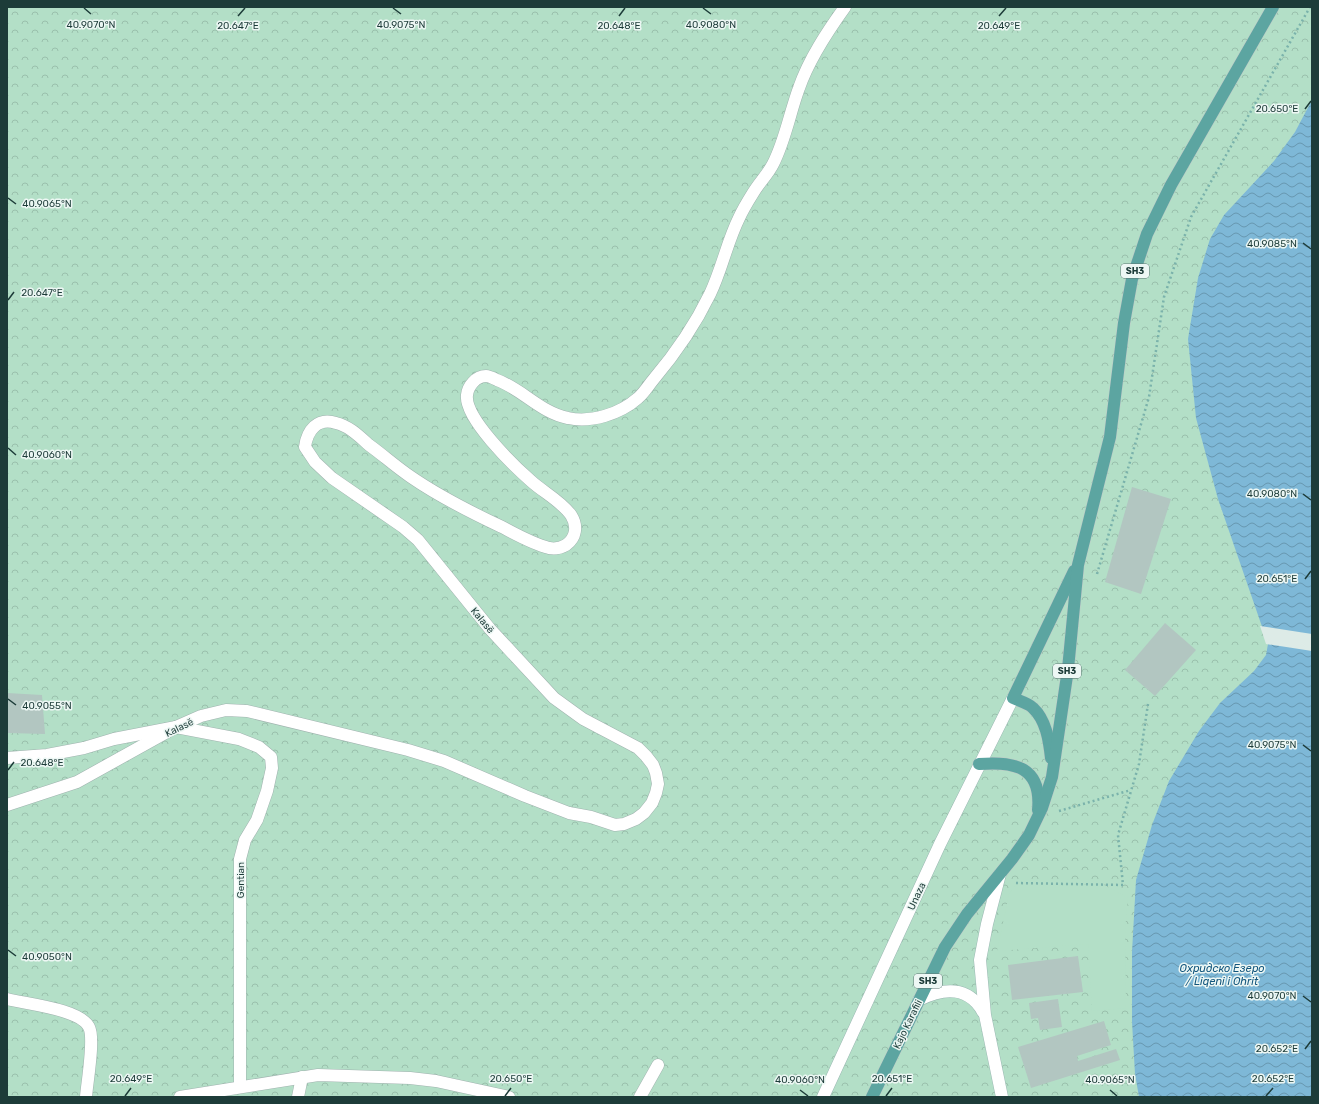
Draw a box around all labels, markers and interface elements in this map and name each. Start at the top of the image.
text: 40.9070°N [66,19,116,31]
text: 40.9075°N [377,19,425,31]
text: 40.9080°N [686,19,736,31]
text: 20.647°E [217,20,259,32]
text: 20.648°E [597,20,641,32]
text: 20.649°E [978,20,1020,32]
text: 20.650°E [1256,103,1298,115]
text: 40.9065°N [22,198,72,210]
text: 40.9085°N [1247,238,1297,250]
road number: SH3 [1121,264,1149,278]
text: 20.647°E [21,287,63,299]
text: 40.9060°N [22,449,72,461]
text: 40.9080°N [1247,488,1297,500]
text: 20.651°E [1257,573,1297,585]
street label: Kalasë [468,605,497,636]
road number: SH3 [1053,664,1081,678]
text: 40.9055°N [22,700,72,712]
street label: Kalasë [163,716,196,740]
text: 40.9075°N [1248,739,1296,751]
text: 20.648°E [20,757,64,769]
street label: Gentian [235,862,247,898]
street label: Unaza [905,881,929,912]
text: 40.9050°N [22,951,72,963]
water label: Охридско Езеро / Liqeni i Ohrit [1179,962,1265,988]
road number: SH3 [914,974,942,988]
text: 40.9070°N [1247,990,1297,1002]
street label: Kajo Karafili [891,998,925,1051]
text: 20.652°E [1256,1043,1298,1055]
text: 20.649°E [110,1073,152,1085]
text: 20.650°E [490,1073,532,1085]
text: 20.651°E [872,1073,912,1085]
text: 20.652°E [1252,1073,1294,1085]
text: 40.9060°N [775,1074,825,1086]
text: 40.9065°N [1085,1074,1135,1086]

